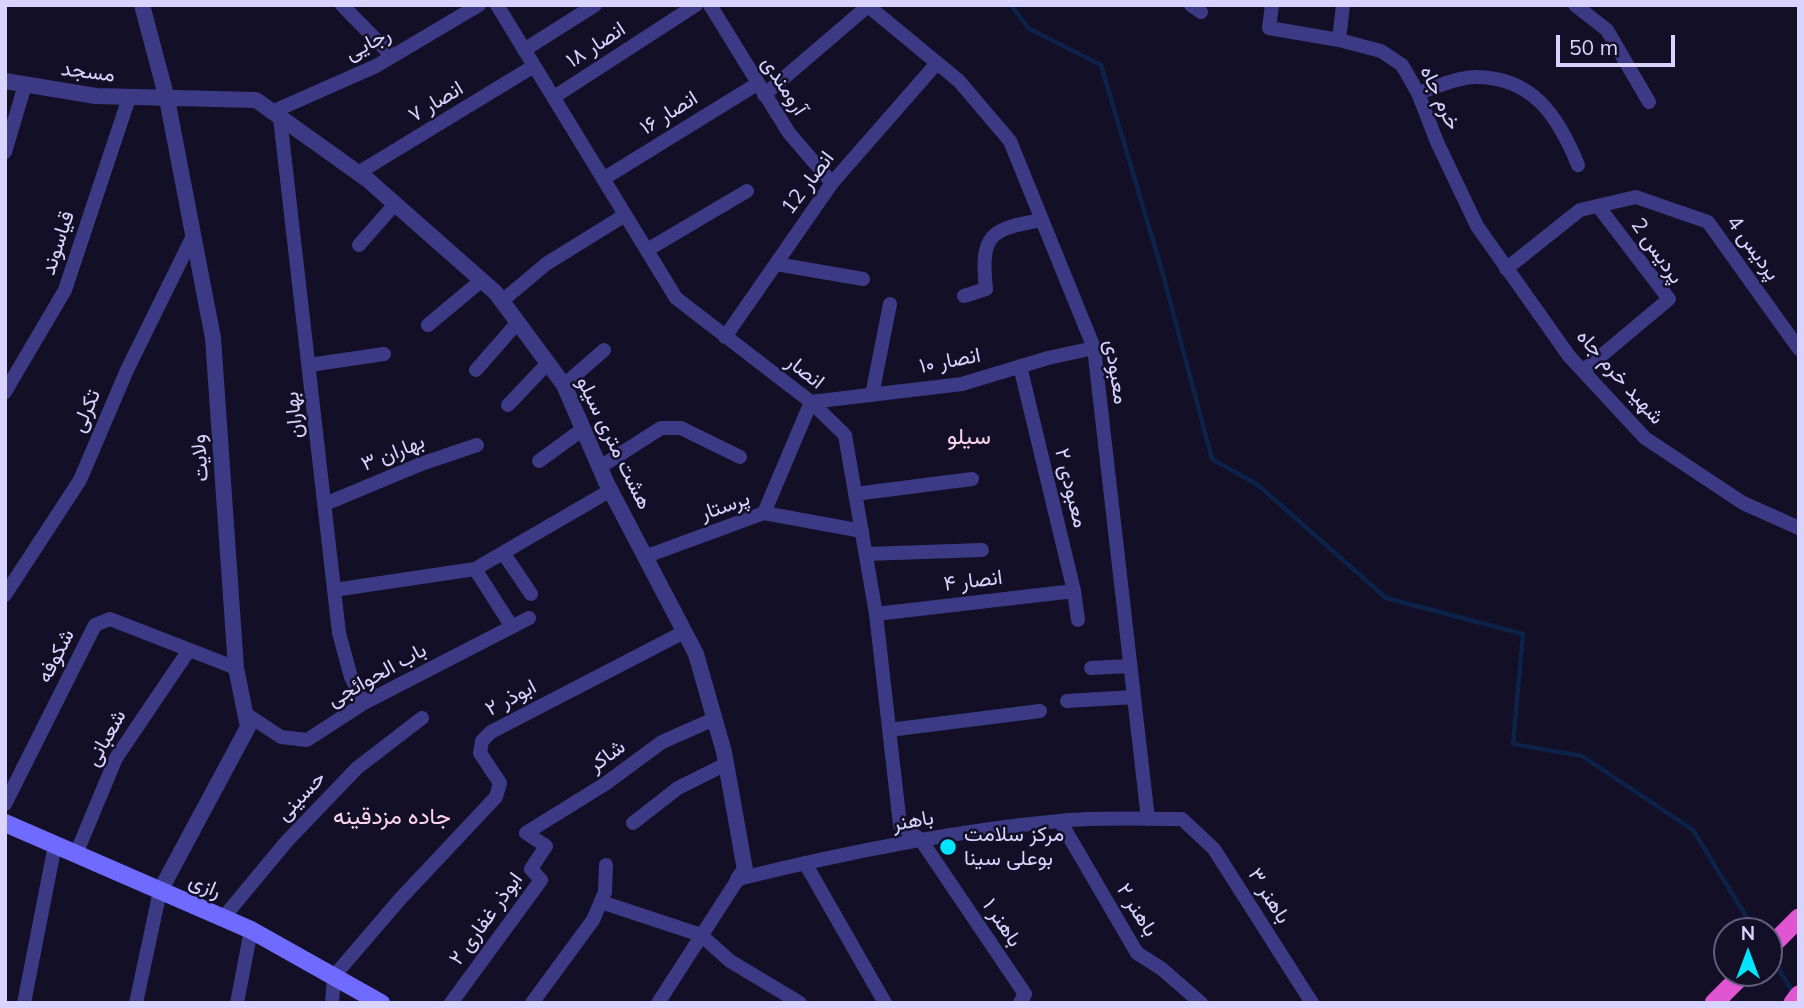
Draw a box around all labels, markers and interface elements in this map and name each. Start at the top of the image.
street label: انصار ۱۸ [562,17,630,73]
scale bar [1559,21,1678,65]
street label: رجایی [341,22,395,66]
text: 50 m [1569,34,1618,60]
street label: آرومندی [756,52,812,120]
street label: مسجد [59,56,117,88]
street label: خرم جاه [1414,62,1466,134]
street label: انصار ۷ [404,76,468,128]
street label: انصار ۱۶ [635,86,703,140]
street label: انصار 12 [776,147,840,219]
street label: قیاسوند [36,208,80,278]
street label: پردیس 4 [1721,211,1785,285]
street label: پردیس 2 [1625,213,1689,289]
street label: شهید خرم جاه [1571,324,1669,430]
street label: معبودی [1098,338,1134,406]
street label: انصار ۱۰ [917,343,983,379]
street label: انصار [781,349,829,395]
street label: هشت متری سیلو [571,372,657,514]
street label: تکرلی [66,386,106,436]
street label: بهاران [279,390,309,440]
district label: سیلو [947,423,991,451]
street label: بهاران ۳ [358,429,428,477]
street label: ولایت [186,434,214,482]
street label: معبودی ۲ [1049,446,1093,530]
street label: پرستار [697,486,753,526]
street label: انصار ۴ [942,565,1004,597]
street label: شکوفه [32,625,80,687]
street label: باب الحوائجی [323,637,431,713]
street label: ابوذر ۲ [481,674,541,722]
street label: شعبانی [80,705,132,771]
street label: شاکر [584,734,630,778]
street label: حسینی [271,766,331,826]
district label: جاده مزدقینه [333,803,451,831]
street label: باهنر [890,805,936,837]
place label: مرکز سلامت بوعلی سینا [964,822,1064,872]
marker: مرکز سلامت بوعلی سینا [938,837,958,857]
street label: باهنر ۳ [1242,864,1296,928]
street label: رازی [185,868,225,904]
street label: ابوذر غفاری ۲ [444,868,528,970]
street label: باهنر ۲ [1111,879,1163,941]
street label: باهنر ۱ [977,894,1027,952]
north arrow [1713,917,1783,987]
text: N [1741,921,1755,945]

